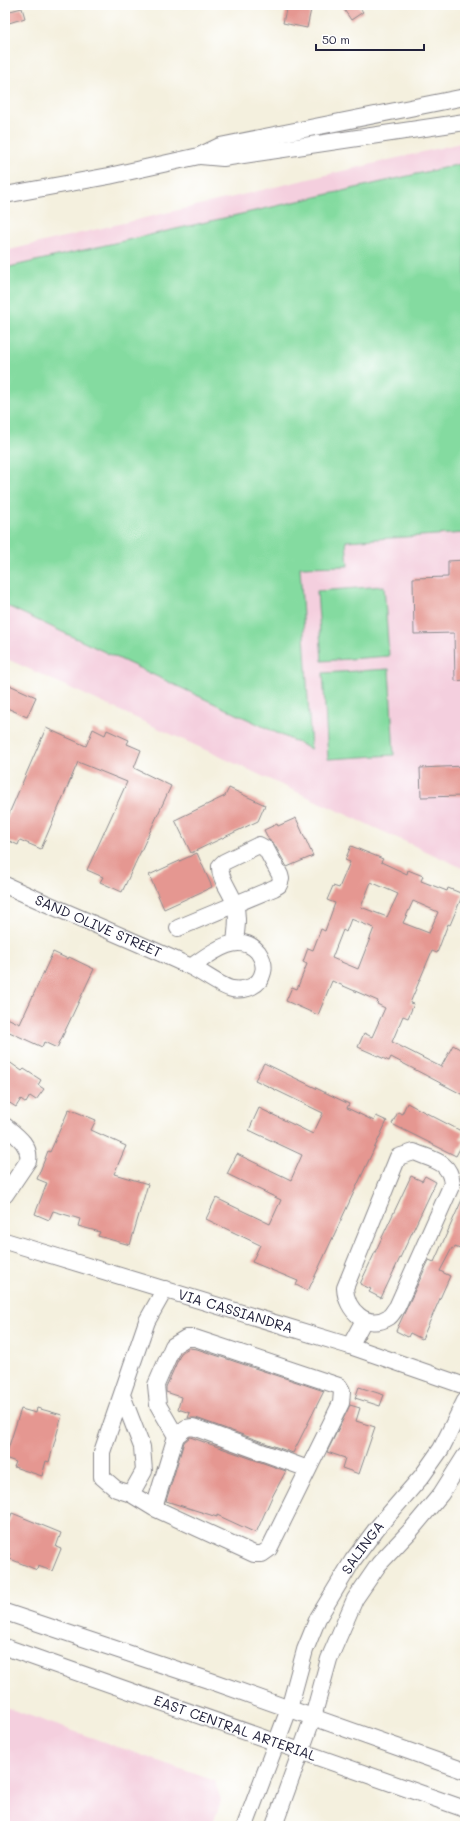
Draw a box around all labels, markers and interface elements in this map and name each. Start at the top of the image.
scale bar [316,26,424,52]
text: 50 m [322,31,350,47]
street label: SAND OLIVE STREET [32,890,165,962]
street label: VIA CASSIANDRA [176,1284,296,1337]
street label: SALINGA [337,1517,388,1578]
street label: EAST CENTRAL ARTERIAL [151,1690,320,1765]

